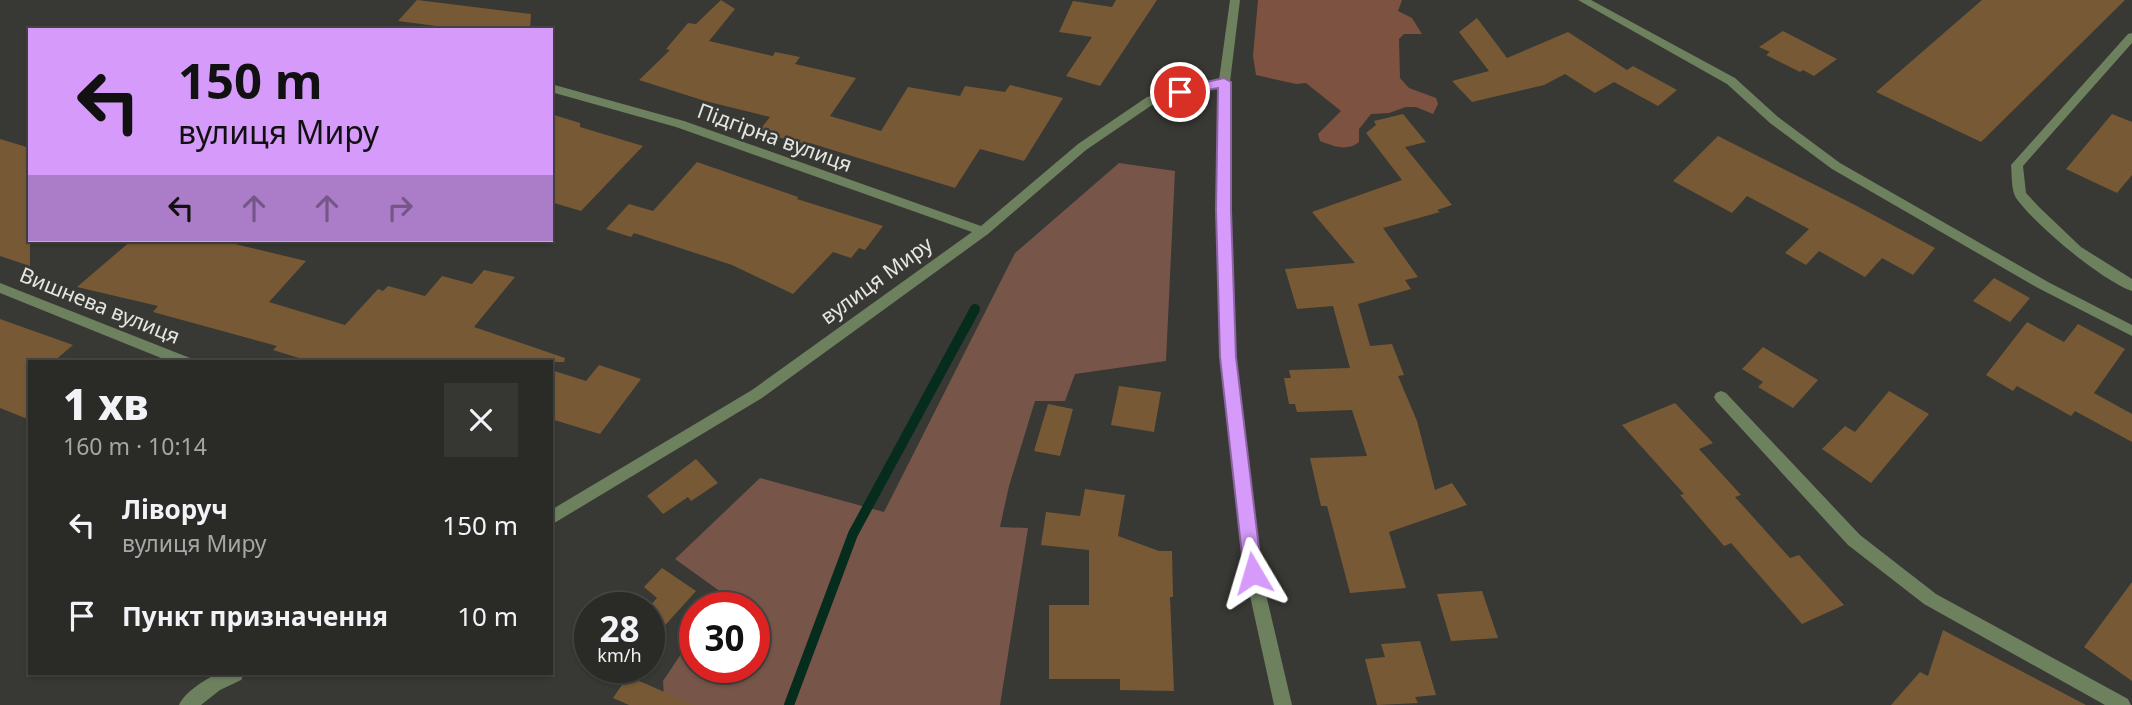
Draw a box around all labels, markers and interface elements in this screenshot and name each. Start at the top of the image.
text: 150 m [178,47,323,113]
icon: left [63,56,154,147]
pin [1150,62,1210,122]
icon: arrive [1161,73,1199,111]
street label: Підгірна вулиця [694,96,856,178]
text: вулиця Миру [178,110,379,153]
icon: left [162,189,200,227]
icon: ahead [235,189,273,227]
icon: ahead [308,189,346,227]
icon: right [381,189,419,227]
street label: вулиця Миру [814,230,938,330]
street label: Вишнева вулиця [16,260,184,350]
text: 1 хв [63,375,149,432]
button: close [444,383,518,457]
text: 160 m · 10:14 [63,430,207,462]
text: Ліворуч [122,491,228,527]
icon: left [63,506,101,544]
text: 150 m [442,507,518,543]
text: вулиця Миру [122,527,267,559]
position arrow [1216,536,1290,610]
speed limit sign: 30 [679,592,770,683]
icon: arrive [63,597,101,635]
text: Пункт призначення [122,598,388,634]
text: 10 m [457,598,518,634]
text: 28 [599,605,640,652]
text: km/h [597,643,642,667]

